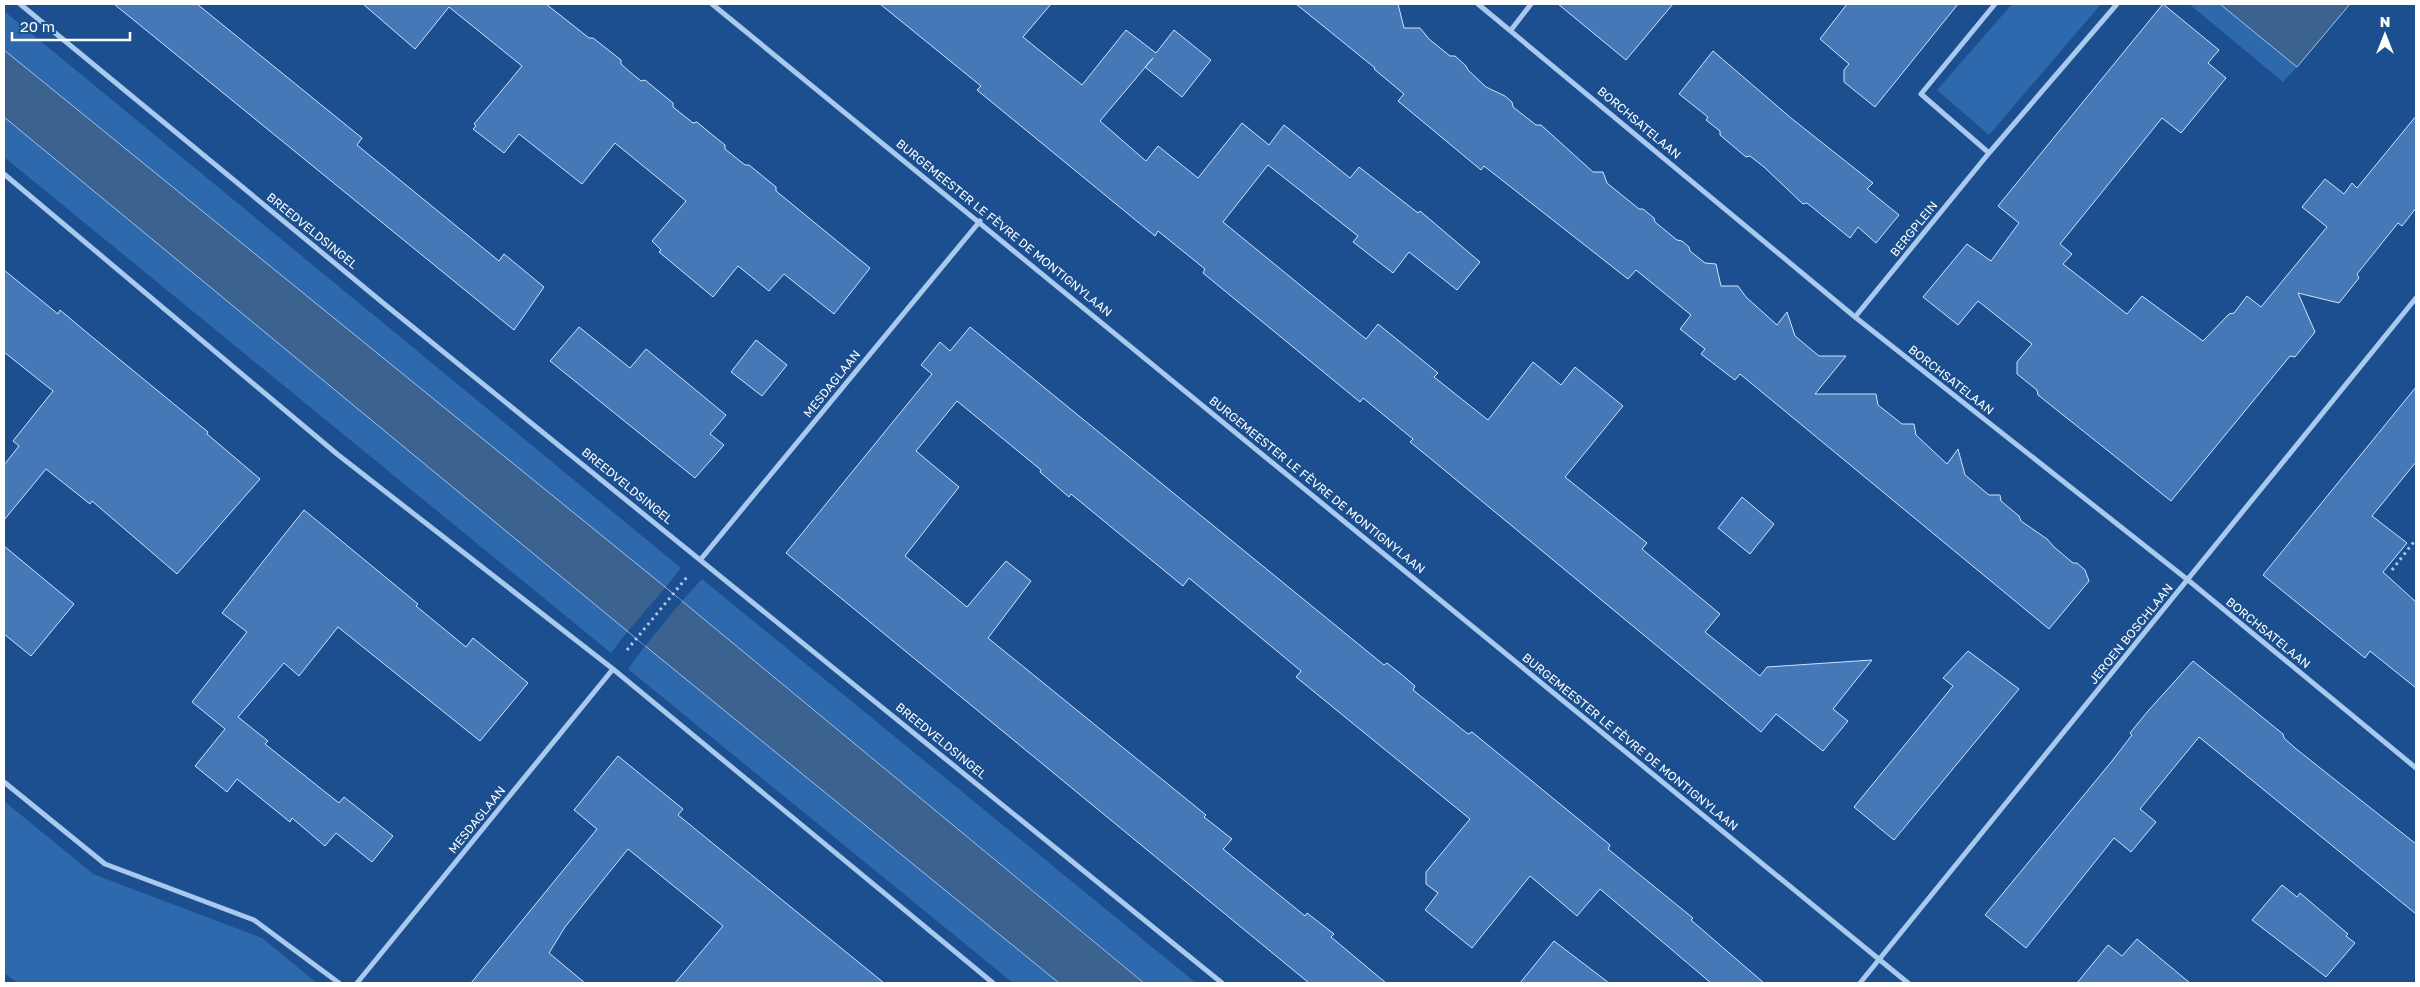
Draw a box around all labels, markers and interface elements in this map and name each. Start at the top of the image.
scale bar [12,10,130,42]
north arrow [2360,10,2410,60]
text: N [2380,13,2390,30]
text: 20 m [20,17,55,35]
street label: BORCHSATELAAN [1595,83,1684,162]
street label: BURGEMEESTER LE FÈVRE DE MONTIGNYLAAN [893,136,1115,320]
street label: BREEDVELDSINGEL [264,189,361,272]
street label: BERGPLEIN [1887,198,1940,259]
street label: BORCHSATELAAN [1906,342,1997,418]
street label: MESDAGLAAN [800,347,863,420]
street label: BURGEMEESTER LE FÈVRE DE MONTIGNYLAAN [1206,393,1428,577]
street label: BREEDVELDSINGEL [579,444,676,527]
street label: JEROEN BOSCHLAAN [2085,580,2176,687]
street label: BORCHSATELAAN [2223,594,2314,671]
street label: BURGEMEESTER LE FÈVRE DE MONTIGNYLAAN [1519,650,1741,834]
street label: BREEDVELDSINGEL [893,699,990,782]
street label: MESDAGLAAN [445,783,508,856]

